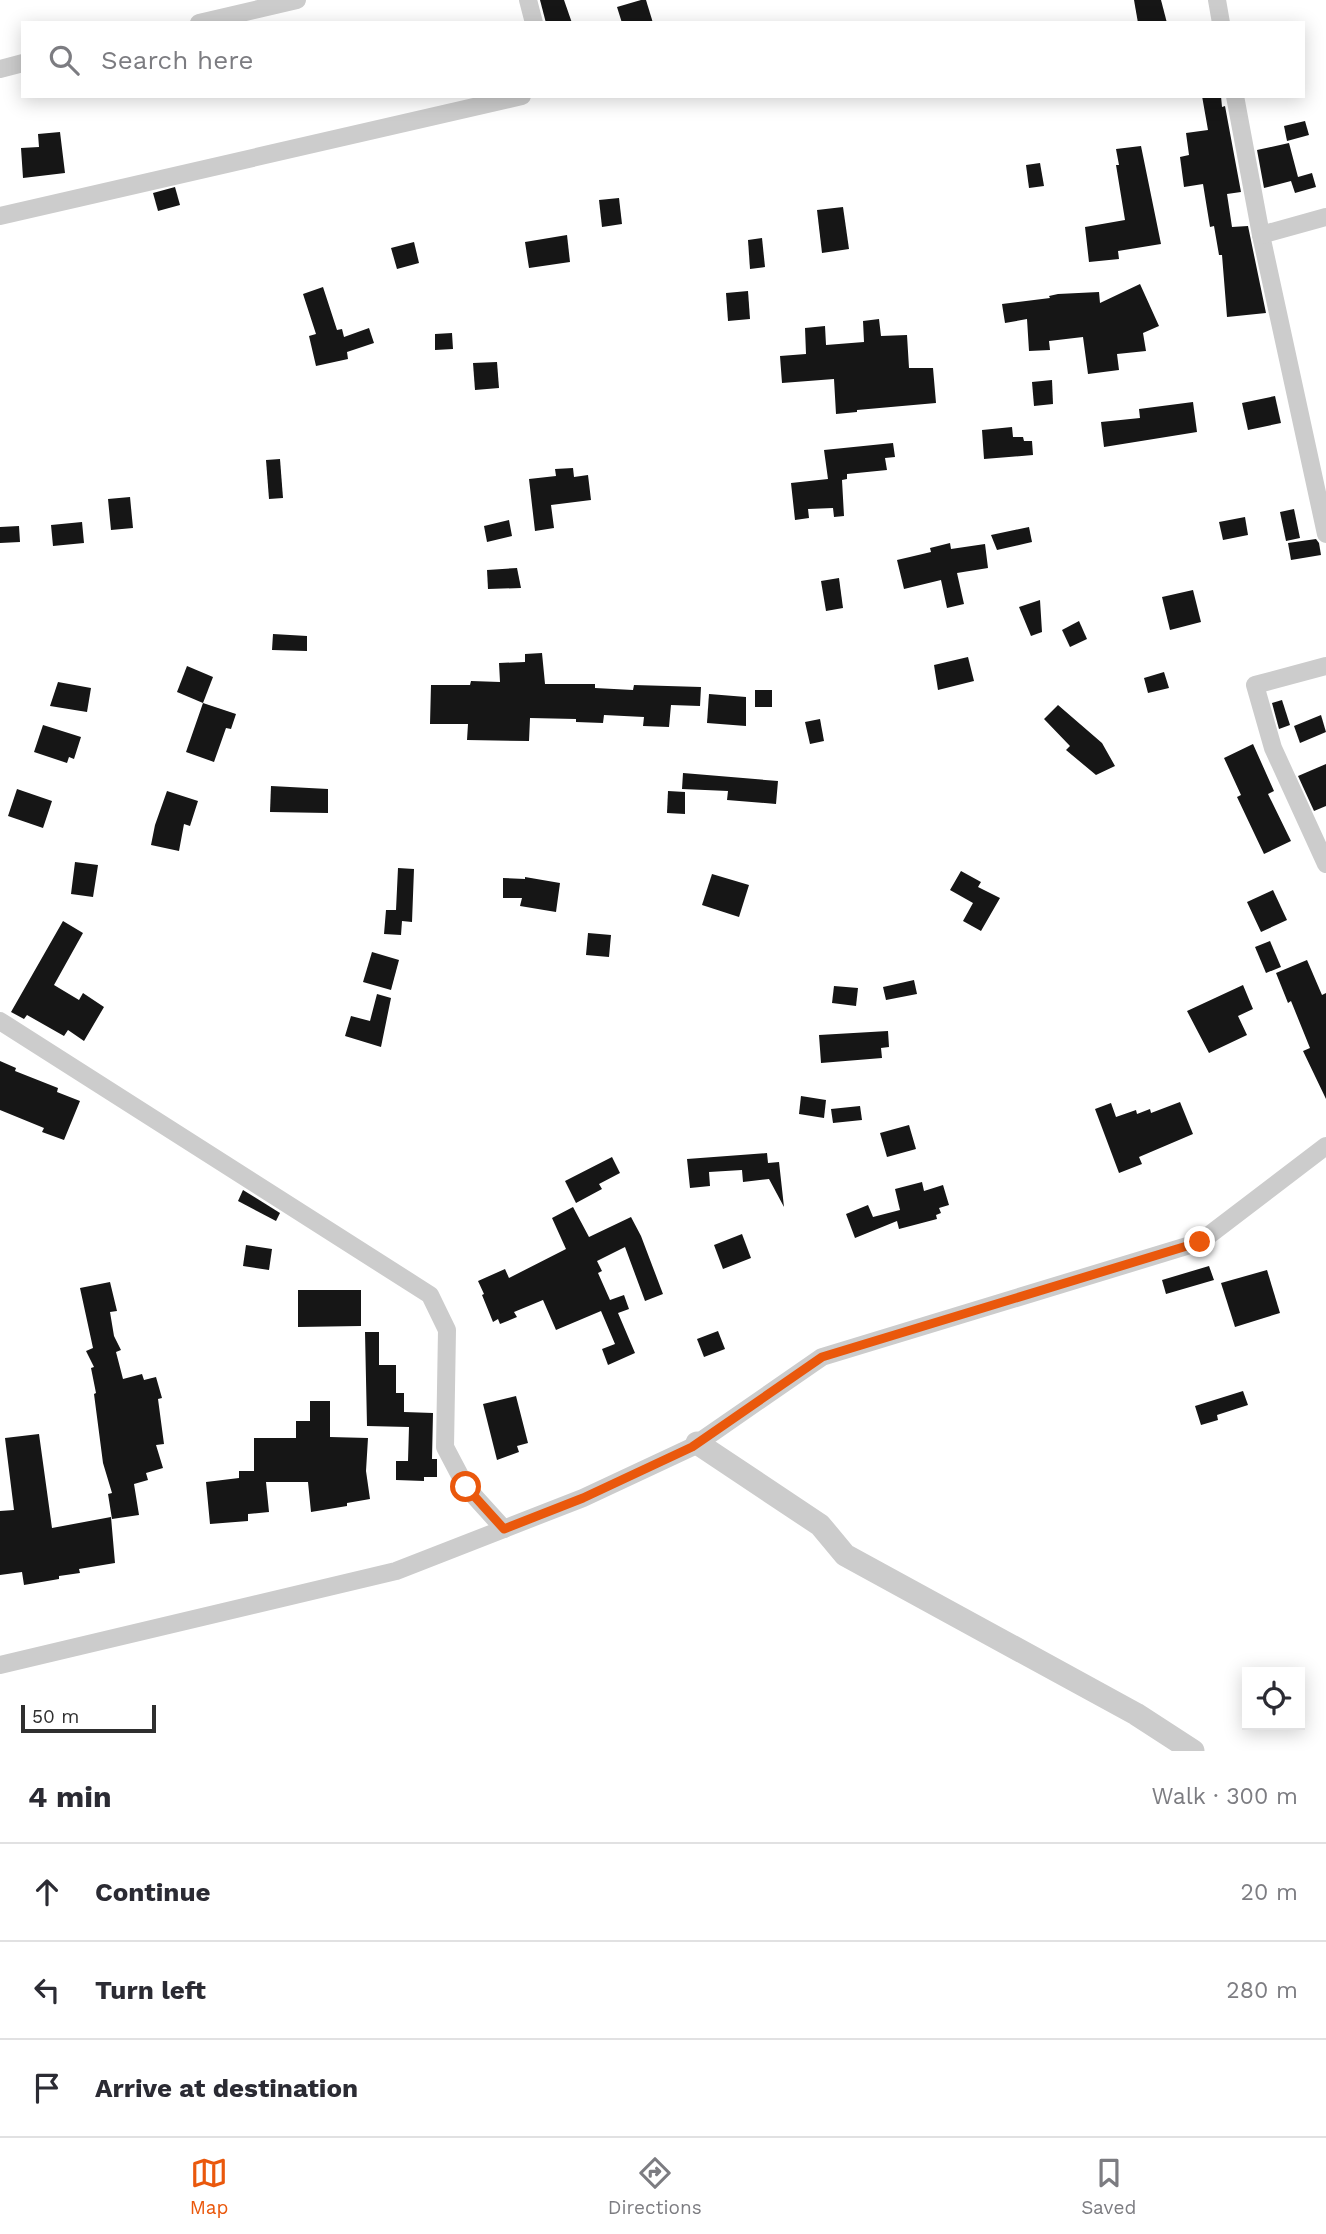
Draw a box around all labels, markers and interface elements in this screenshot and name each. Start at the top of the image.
search box [21,21,1305,98]
icon: search [45,41,83,79]
text: Search here [101,45,253,75]
route end [1184,1226,1215,1257]
route start [450,1471,481,1502]
map controls [1242,1667,1305,1730]
button: locate [1242,1667,1305,1730]
scale bar [21,1702,156,1734]
text: 50 m [32,1705,79,1728]
text: 4 min [28,1779,112,1814]
text: Walk · 300 m [1152,1783,1298,1810]
icon: ahead [28,1873,66,1911]
text: Continue [95,1877,211,1907]
text: 20 m [1241,1879,1298,1906]
icon: left [28,1971,66,2009]
text: Turn left [95,1975,206,2005]
text: 280 m [1226,1977,1298,2004]
icon: arrive [28,2069,66,2107]
text: Arrive at destination [95,2073,358,2103]
tab: Map [190,2154,228,2219]
tab: Directions [608,2154,702,2219]
tab: Saved [1081,2154,1136,2219]

